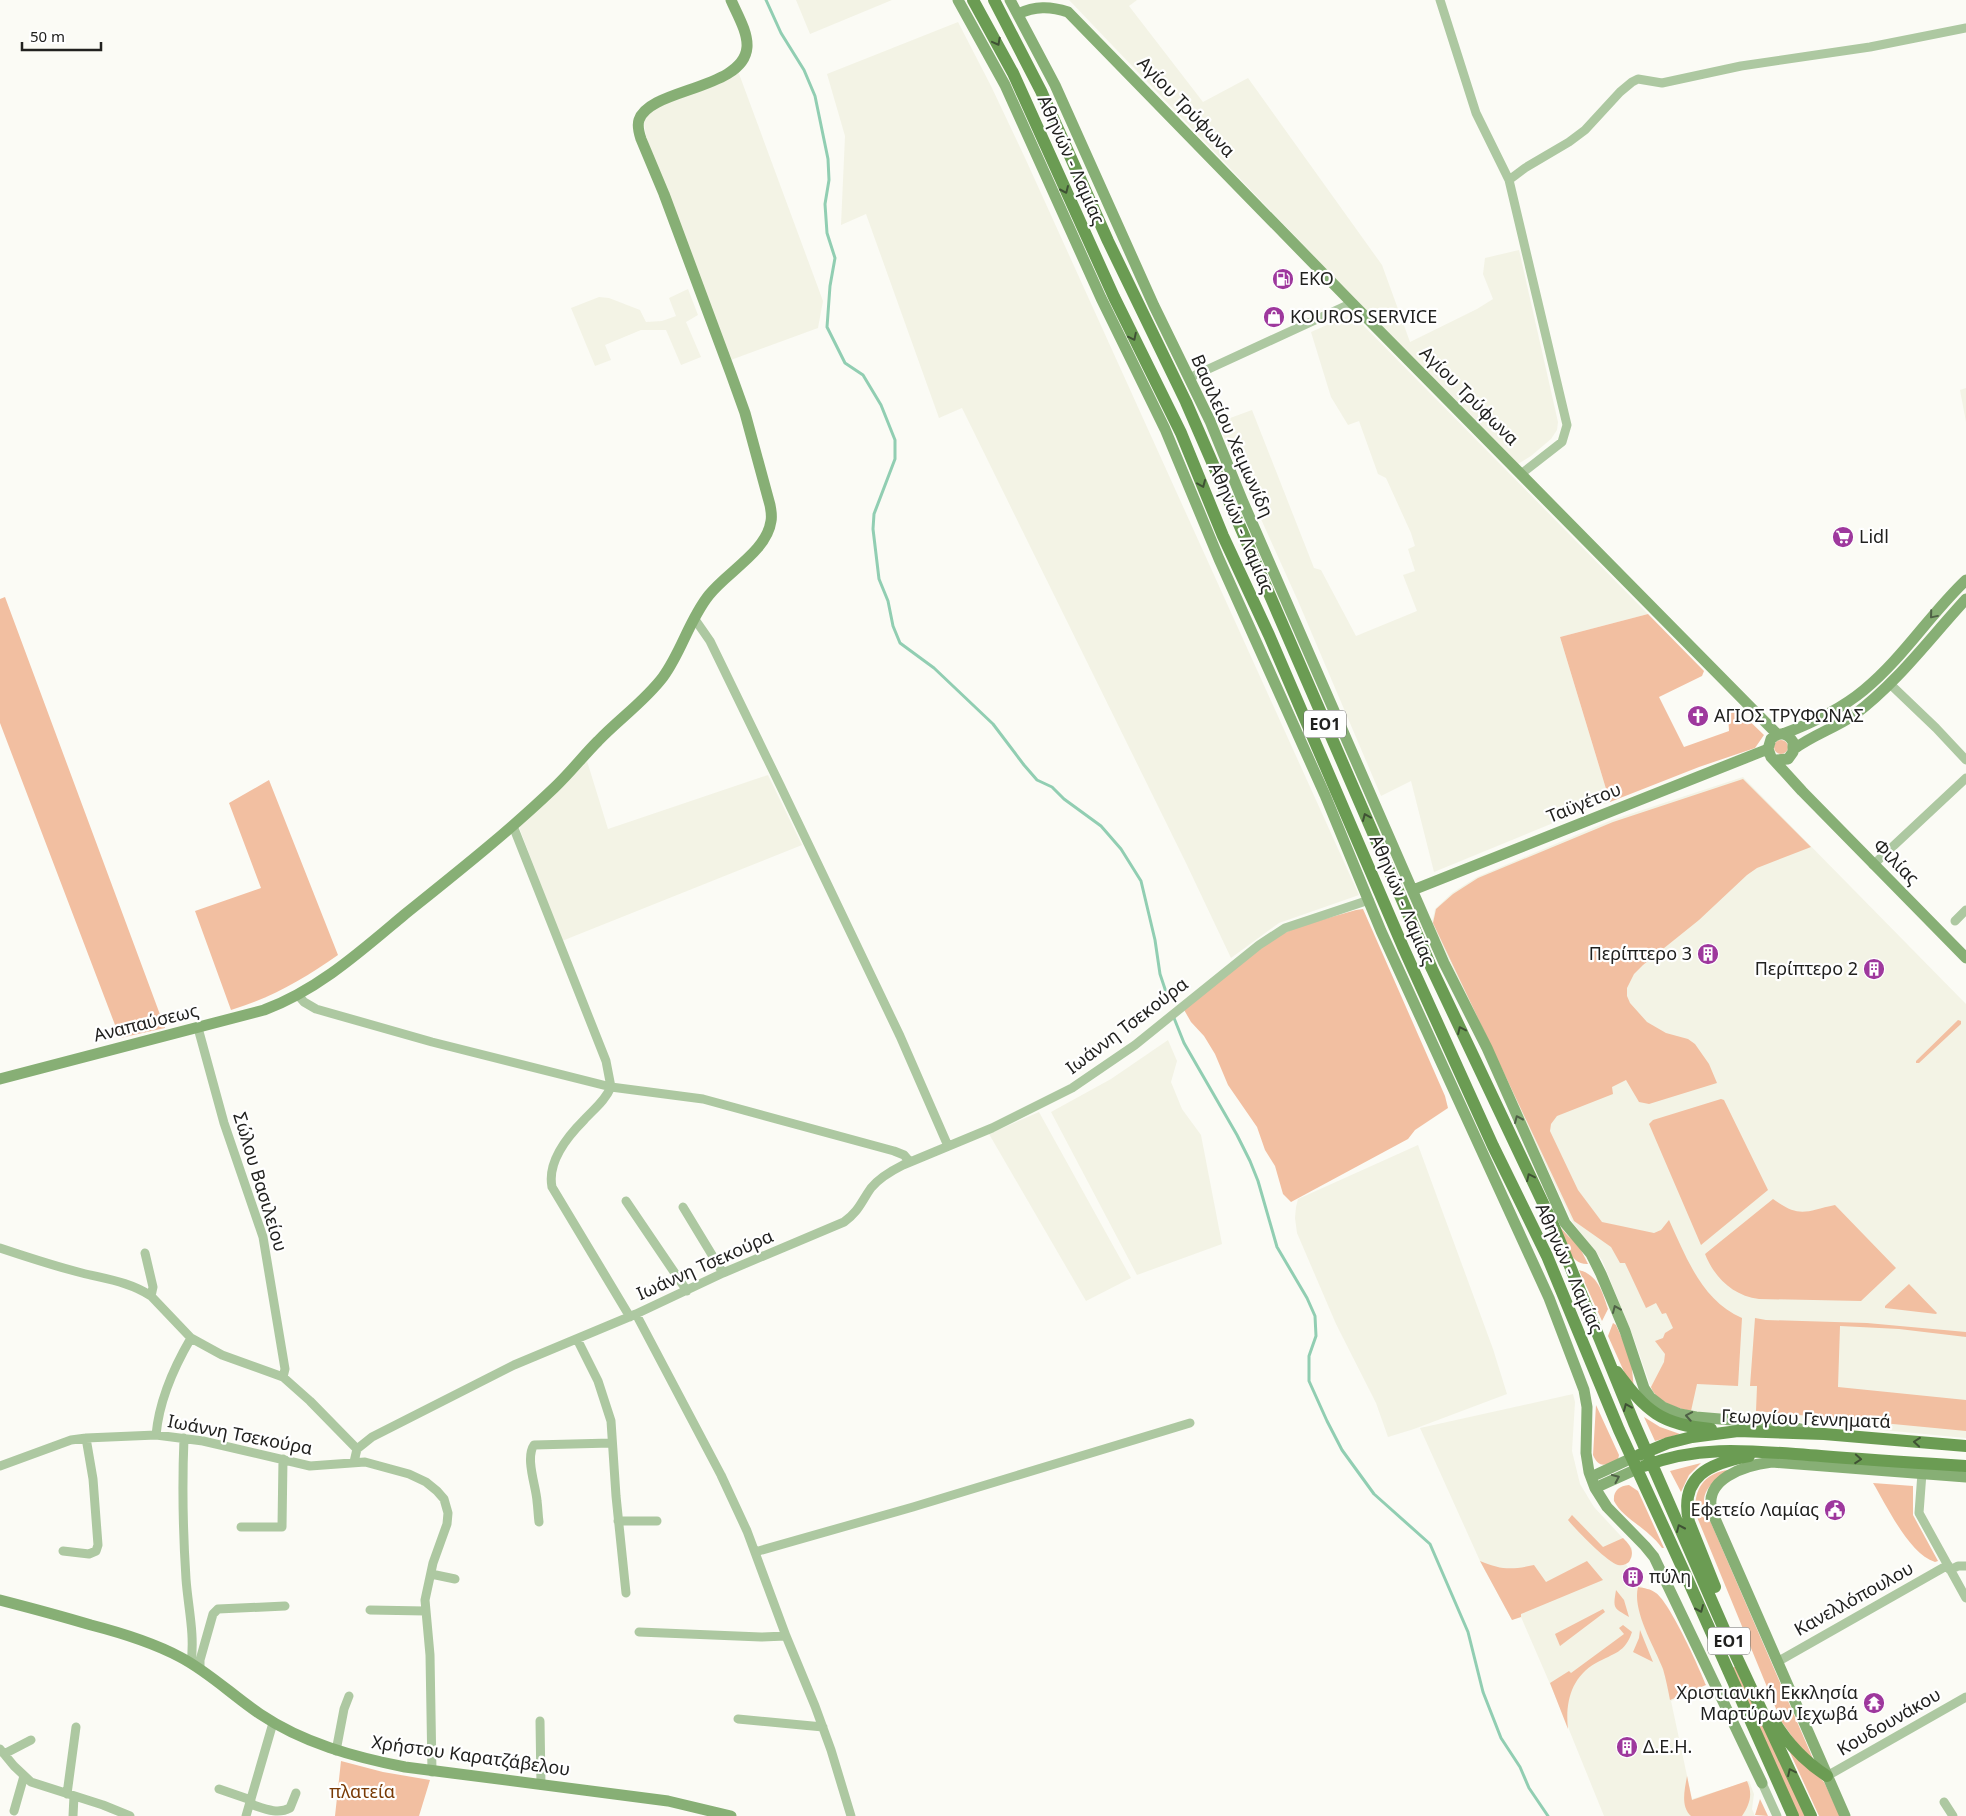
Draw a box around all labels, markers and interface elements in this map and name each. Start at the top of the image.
scale bar [22,20,101,52]
text: 50 m [30,26,65,46]
one-way arrow [991,37,1001,46]
street label: Αγίου Τρύφωνα [1133,51,1241,162]
street label: Αθηνών - Λαμίας [1033,91,1111,228]
one-way arrow [1059,185,1070,194]
place label: EKO [1299,266,1334,290]
fuel station icon: EKO [1271,267,1295,291]
place label: KOUROS SERVICE [1290,304,1437,328]
shop icon: KOUROS SERVICE [1262,305,1286,329]
one-way arrow [1127,332,1138,341]
street label: Αγίου Τρύφωνα [1415,341,1524,450]
street label: Βασιλείου Χειμωνίδη [1186,350,1280,521]
street label: Αθηνών - Λαμίας [1204,459,1280,597]
one-way arrow [1197,480,1207,488]
place label: Lidl [1859,524,1889,548]
supermarket icon: Lidl [1831,525,1855,549]
one-way arrow [1929,610,1938,619]
place label: ΑΓΙΟΣ ΤΡΥΦΩΝΑΣ [1714,703,1864,727]
church icon: ΑΓΙΟΣ ΤΡΥΦΩΝΑΣ [1686,704,1710,728]
road number: ΕΟ1 [1304,711,1346,738]
street label: Ταϋγέτου [1543,776,1624,828]
one-way arrow [1362,813,1373,822]
street label: Αθηνών - Λαμίας [1365,831,1441,969]
street label: Φιλίας [1868,833,1925,890]
place label: Περίπτερο 3 [1589,941,1692,965]
building icon: Περίπτερο 3 [1696,942,1720,966]
place label: Περίπτερο 2 [1755,956,1858,980]
building icon: Περίπτερο 2 [1862,957,1886,981]
street label: Ιωάννη Τσεκούρα [1060,971,1192,1079]
street label: Αναπαύσεως [91,997,201,1047]
one-way arrow [1456,1026,1467,1035]
street label: Σώλου Βασιλείου [228,1109,294,1254]
one-way arrow [1514,1115,1525,1124]
one-way arrow [1526,1173,1536,1182]
street label: Αθηνών - Λαμίας [1531,1199,1609,1336]
street label: Ιωάννη Τσεκούρα [633,1223,777,1305]
one-way arrow [1612,1305,1622,1314]
one-way arrow [1623,1403,1633,1412]
street label: Γεωργίου Γεννηματά [1721,1403,1891,1433]
street label: Ιωάννη Τσεκούρα [166,1408,315,1460]
one-way arrow [1685,1411,1694,1422]
one-way arrow [1913,1437,1921,1448]
one-way arrow [1854,1453,1862,1464]
one-way arrow [1611,1473,1620,1484]
place label: Εφετείο Λαμίας [1691,1497,1819,1521]
public building icon: Εφετείο Λαμίας [1823,1498,1847,1522]
one-way arrow [1676,1524,1686,1533]
street label: Κανελλόπουλου [1790,1555,1917,1641]
place label: πύλη [1649,1564,1691,1588]
building icon: πύλη [1621,1565,1645,1589]
one-way arrow [1694,1604,1704,1613]
road number: ΕΟ1 [1708,1628,1750,1654]
place label: Χριστιανική Εκκλησία Μαρτύρων Ιεχωβά [1677,1680,1858,1725]
street label: Κουδουνάκου [1832,1682,1945,1761]
temple icon: Χριστιανική Εκκλησία Μαρτύρων Ιεχωβά [1862,1691,1886,1715]
street label: Χρήστου Καρατζάβελου [370,1729,572,1781]
place label: Δ.Ε.Η. [1643,1734,1692,1758]
building icon: Δ.Ε.Η. [1615,1735,1639,1759]
one-way arrow [1786,1768,1797,1777]
park label: πλατεία [329,1779,395,1803]

